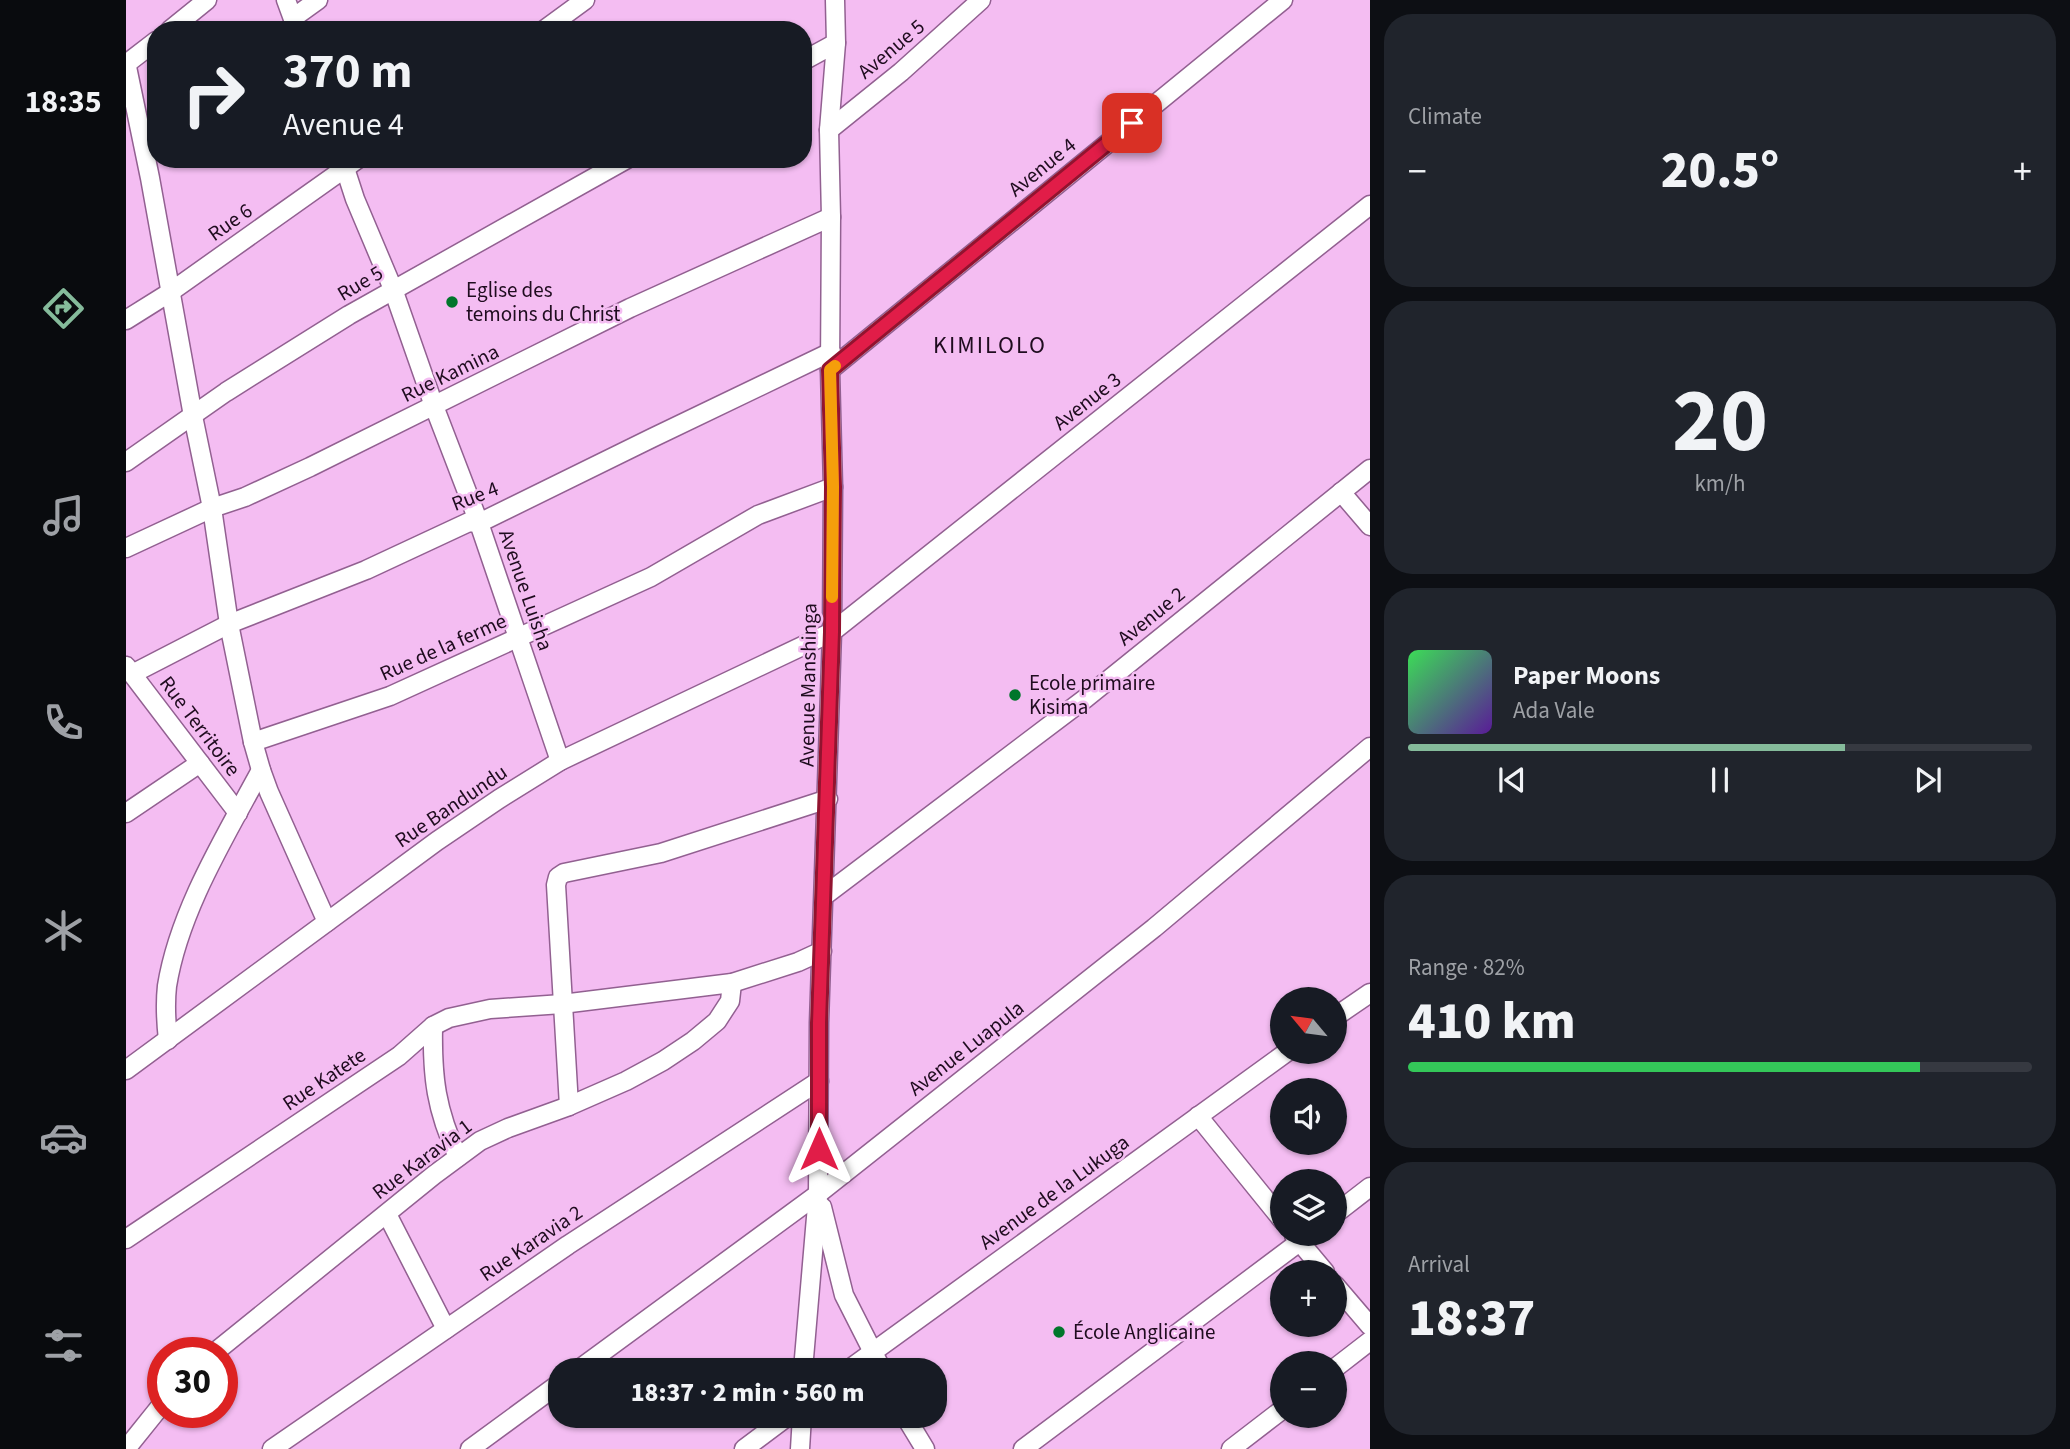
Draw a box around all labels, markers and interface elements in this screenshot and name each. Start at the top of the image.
street label: Avenue 5 [851,12,931,86]
text: 370 m [283,37,412,107]
icon: right [168,49,259,140]
text: 18:35 [24,79,102,125]
pin [1102,93,1162,153]
text: Climate [1408,100,1482,133]
text: Avenue 4 [283,102,404,148]
icon: arrive [1113,104,1151,142]
street label: Avenue 4 [1002,130,1082,204]
text: 20.5° [1661,134,1779,208]
text: − [1408,145,1427,199]
text: + [2013,145,2032,199]
street label: Rue 6 [202,196,258,248]
street label: Rue 5 [332,258,388,308]
place label: Eglise des temoins du Christ [466,275,620,329]
icon: directions [39,284,88,333]
marker: Eglise des temoins du Christ [444,294,460,310]
district label: KIMILOLO [933,328,1047,363]
street label: Rue Kamina [396,336,504,410]
text: 20 [1672,357,1768,486]
street label: Avenue 3 [1046,365,1128,437]
text: km/h [1694,467,1746,500]
street label: Rue 4 [447,473,503,519]
icon: music [39,491,88,540]
street label: Avenue Luisha [491,525,561,655]
street label: Avenue 2 [1111,579,1191,653]
street label: Avenue Manshinga [792,603,824,767]
street label: Rue de la ferme [375,606,511,688]
text: Paper Moons [1513,657,1660,694]
place label: Ecole primaire Kisima [1029,668,1155,722]
street label: Rue Territoire [152,670,248,782]
marker: Ecole primaire Kisima [1007,687,1023,703]
text: Ada Vale [1513,694,1595,727]
icon: phone [39,698,88,747]
street label: Rue Bandundu [389,757,513,855]
icon: previous [1493,761,1531,799]
icon: pause [1701,761,1739,799]
icon: next [1909,761,1947,799]
icon: climate [39,906,88,955]
text: Range · 82% [1408,951,1525,984]
text: 410 km [1408,985,1576,1059]
north arrow [1270,987,1348,1064]
map controls [1270,987,1347,1428]
street label: Avenue Luapula [902,993,1030,1103]
street label: Rue Katete [276,1040,372,1118]
button: sound [1270,1078,1347,1155]
street label: Rue Karavia 1 [366,1111,478,1207]
position arrow [782,1112,856,1186]
icon: car [39,1113,88,1162]
street label: Avenue de la Lukuga [973,1127,1135,1257]
button: layers [1270,1169,1347,1246]
street label: Rue Karavia 2 [474,1197,588,1289]
text: Arrival [1408,1248,1470,1281]
button: + [1270,1260,1347,1337]
text: 18:37 [1408,1282,1535,1356]
place label: École Anglicaine [1073,1317,1215,1347]
icon: filters [39,1321,88,1370]
marker: École Anglicaine [1051,1324,1067,1340]
speed limit sign: 30 [147,1337,238,1428]
button: − [1270,1351,1347,1428]
text: 18:37 · 2 min · 560 m [631,1374,864,1411]

